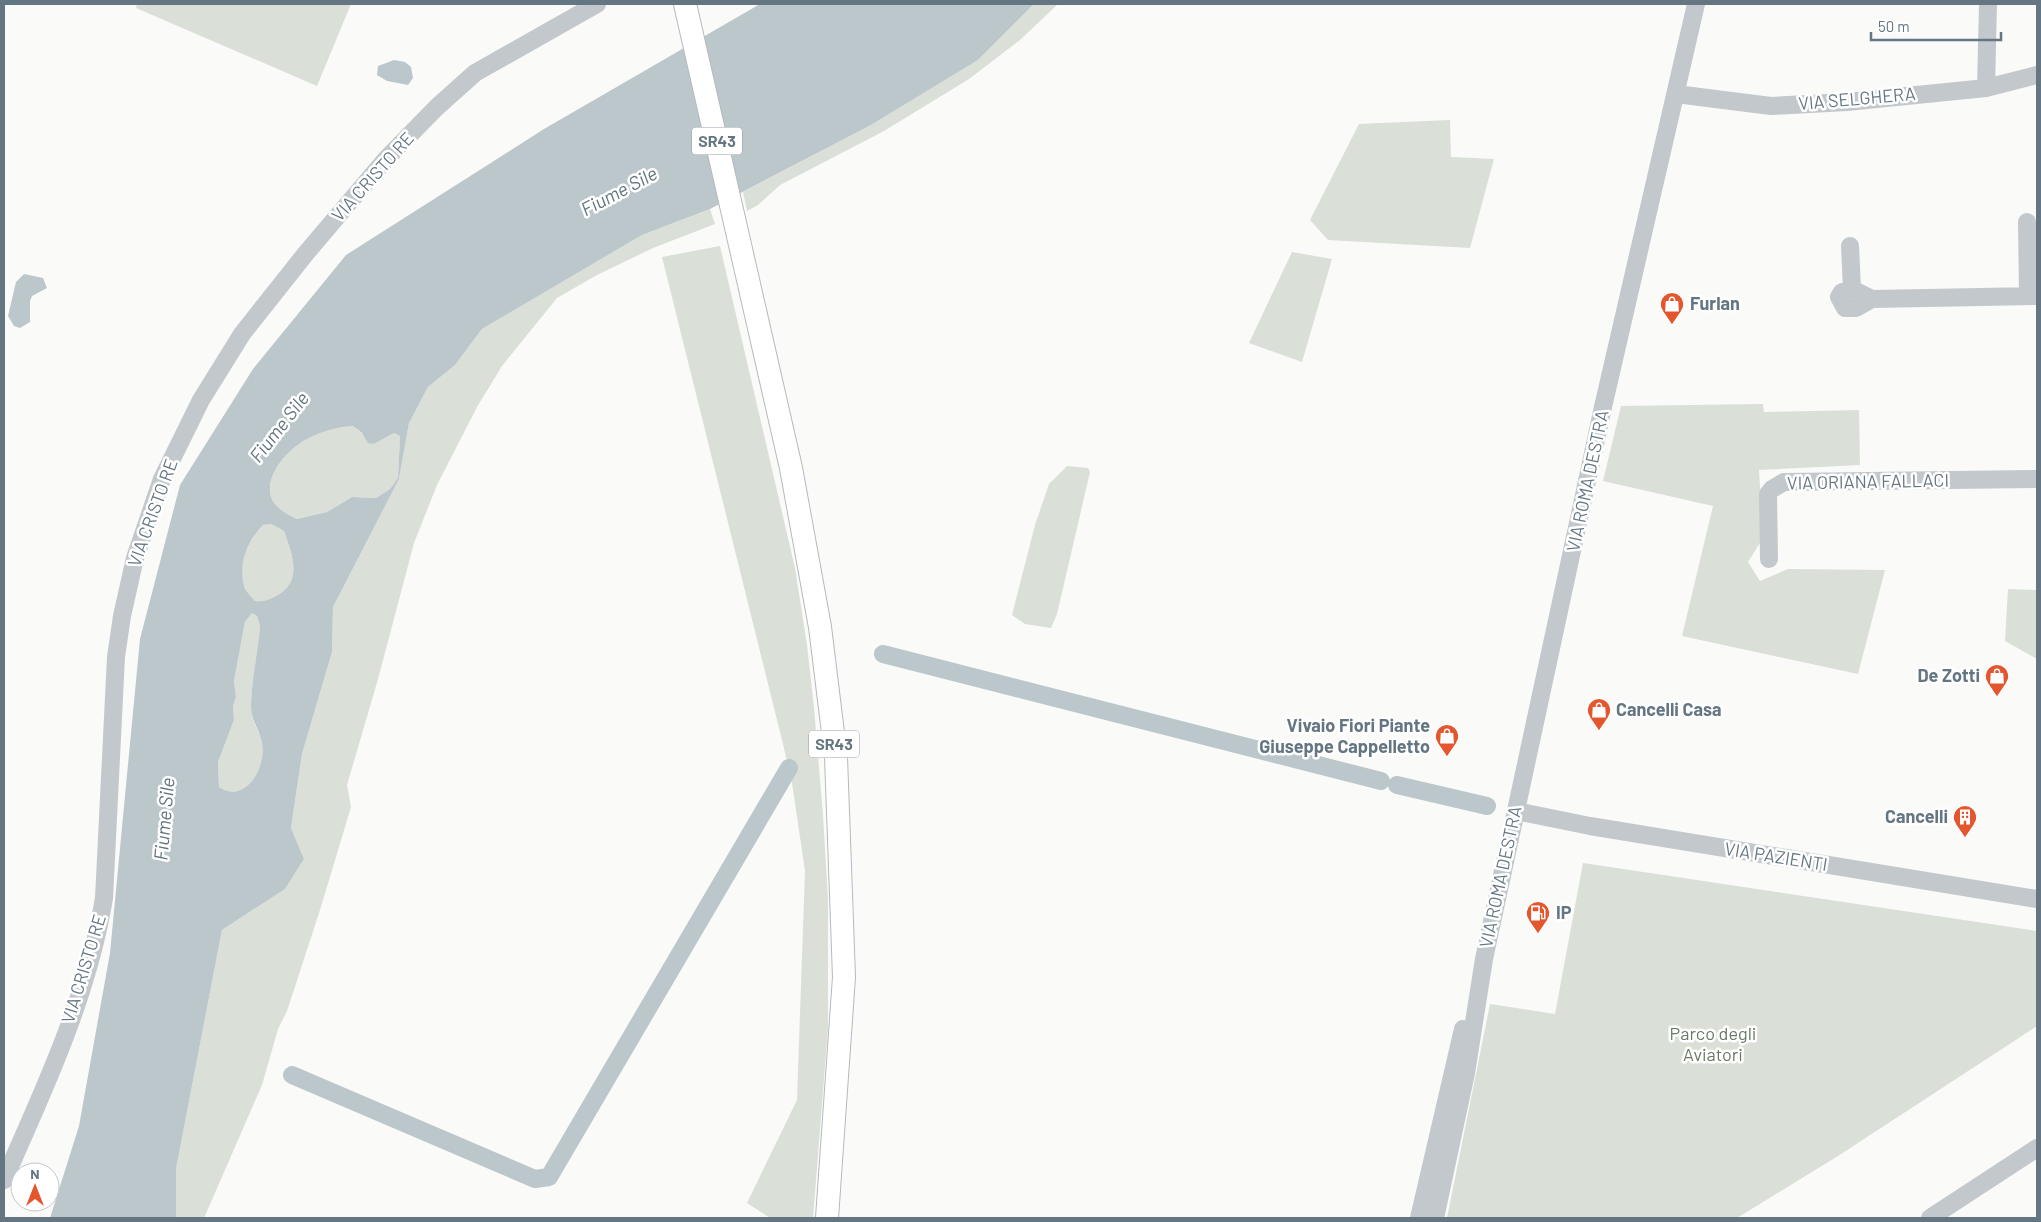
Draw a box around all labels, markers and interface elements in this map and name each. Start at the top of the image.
scale bar [1871,10,2001,42]
text: 50 m [1878,17,1910,35]
street label: VIA SELGHERA [1797,82,1917,114]
street label: VIA CRISTO RE [326,127,418,226]
road number: SR43 [692,128,742,154]
water label: Fiume Sile [577,161,661,220]
shop icon: Furlan [1659,291,1685,325]
place label: Furlan [1690,292,1740,314]
water label: Fiume Sile [244,387,313,467]
street label: VIA ROMA DESTRA [1561,408,1613,554]
street label: VIA CRISTO RE [122,456,182,569]
street label: VIA ORIANA FALLACI [1787,469,1949,493]
shop icon: De Zotti [1984,663,2010,697]
place label: De Zotti [1917,664,1980,686]
shop icon: Cancelli Casa [1586,697,1612,731]
place label: Cancelli Casa [1616,698,1721,720]
place label: Vivaio Fiori Piante Giuseppe Cappelletto [1259,714,1430,757]
shop icon: Vivaio Fiori Piante Giuseppe Cappelletto [1434,723,1460,757]
road number: SR43 [809,731,859,758]
water label: Fiume Sile [148,776,179,861]
street label: VIA ROMA DESTRA [1474,804,1526,950]
building icon: Cancelli [1952,804,1978,838]
place label: Cancelli [1885,805,1948,827]
street label: VIA PAZIENTI [1723,837,1829,875]
fuel station icon: IP [1525,900,1551,934]
place label: IP [1556,901,1572,923]
street label: VIA CRISTO RE [56,912,110,1026]
park label: Parco degli Aviatori [1670,1022,1756,1065]
north arrow [10,1162,60,1212]
text: N [30,1165,40,1182]

